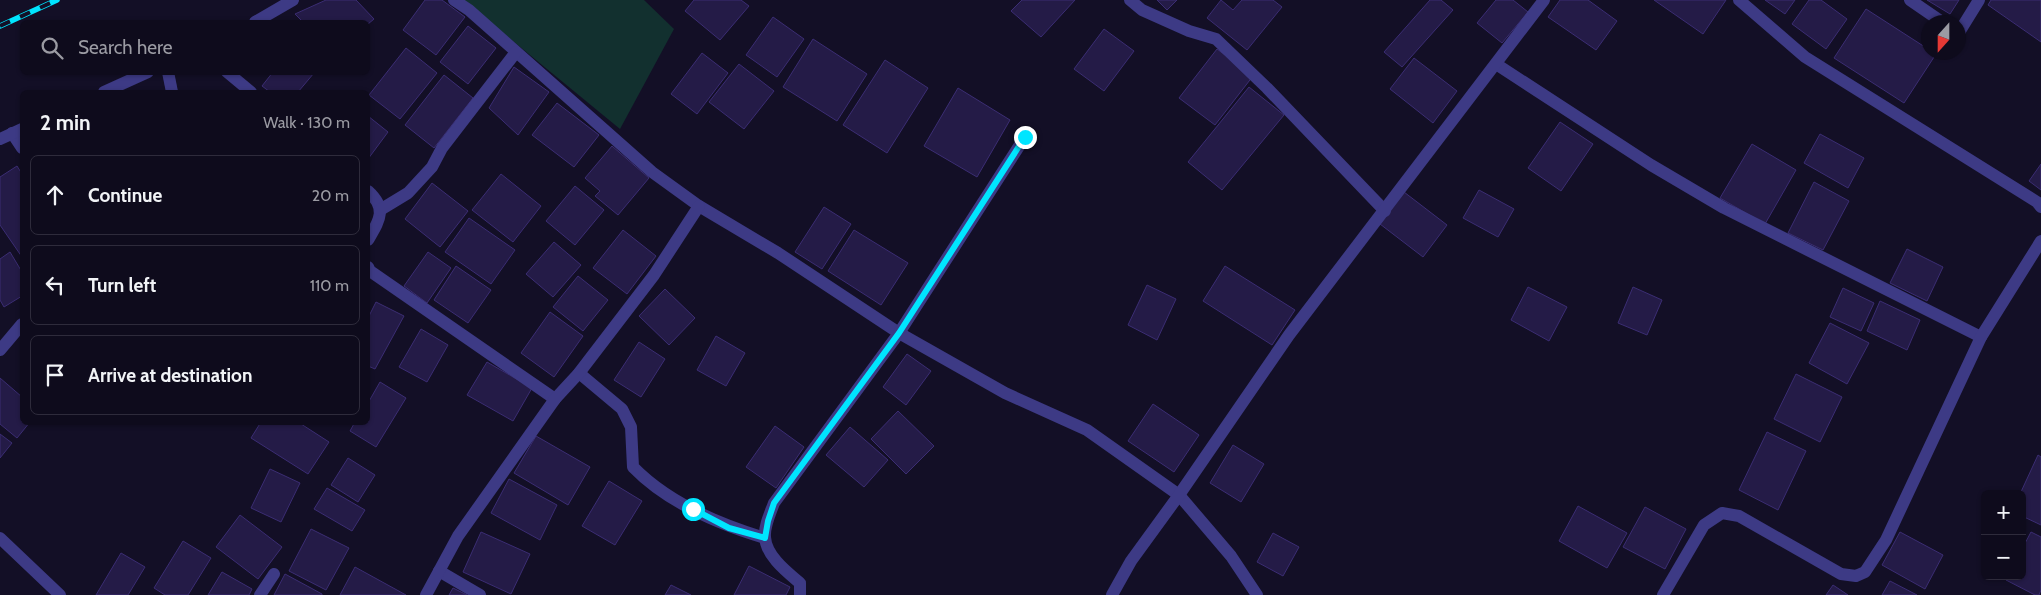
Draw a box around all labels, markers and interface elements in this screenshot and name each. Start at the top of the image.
north arrow [1921,15,1966,60]
search box [20,20,370,75]
icon: search [38,34,66,62]
text: Search here [78,36,172,59]
text: 2 min [40,110,91,135]
text: Walk · 130 m [263,113,350,132]
route end [1014,126,1037,149]
icon: ahead [41,181,69,209]
text: Continue [88,184,162,207]
text: 20 m [312,186,349,205]
icon: left [41,271,69,299]
text: Turn left [88,274,156,297]
text: 110 m [310,276,349,295]
icon: arrive [41,361,69,389]
text: Arrive at destination [88,364,252,387]
map controls [1981,490,2026,580]
button: + [1981,490,2026,535]
route start [682,498,705,521]
button: − [1981,535,2026,580]

